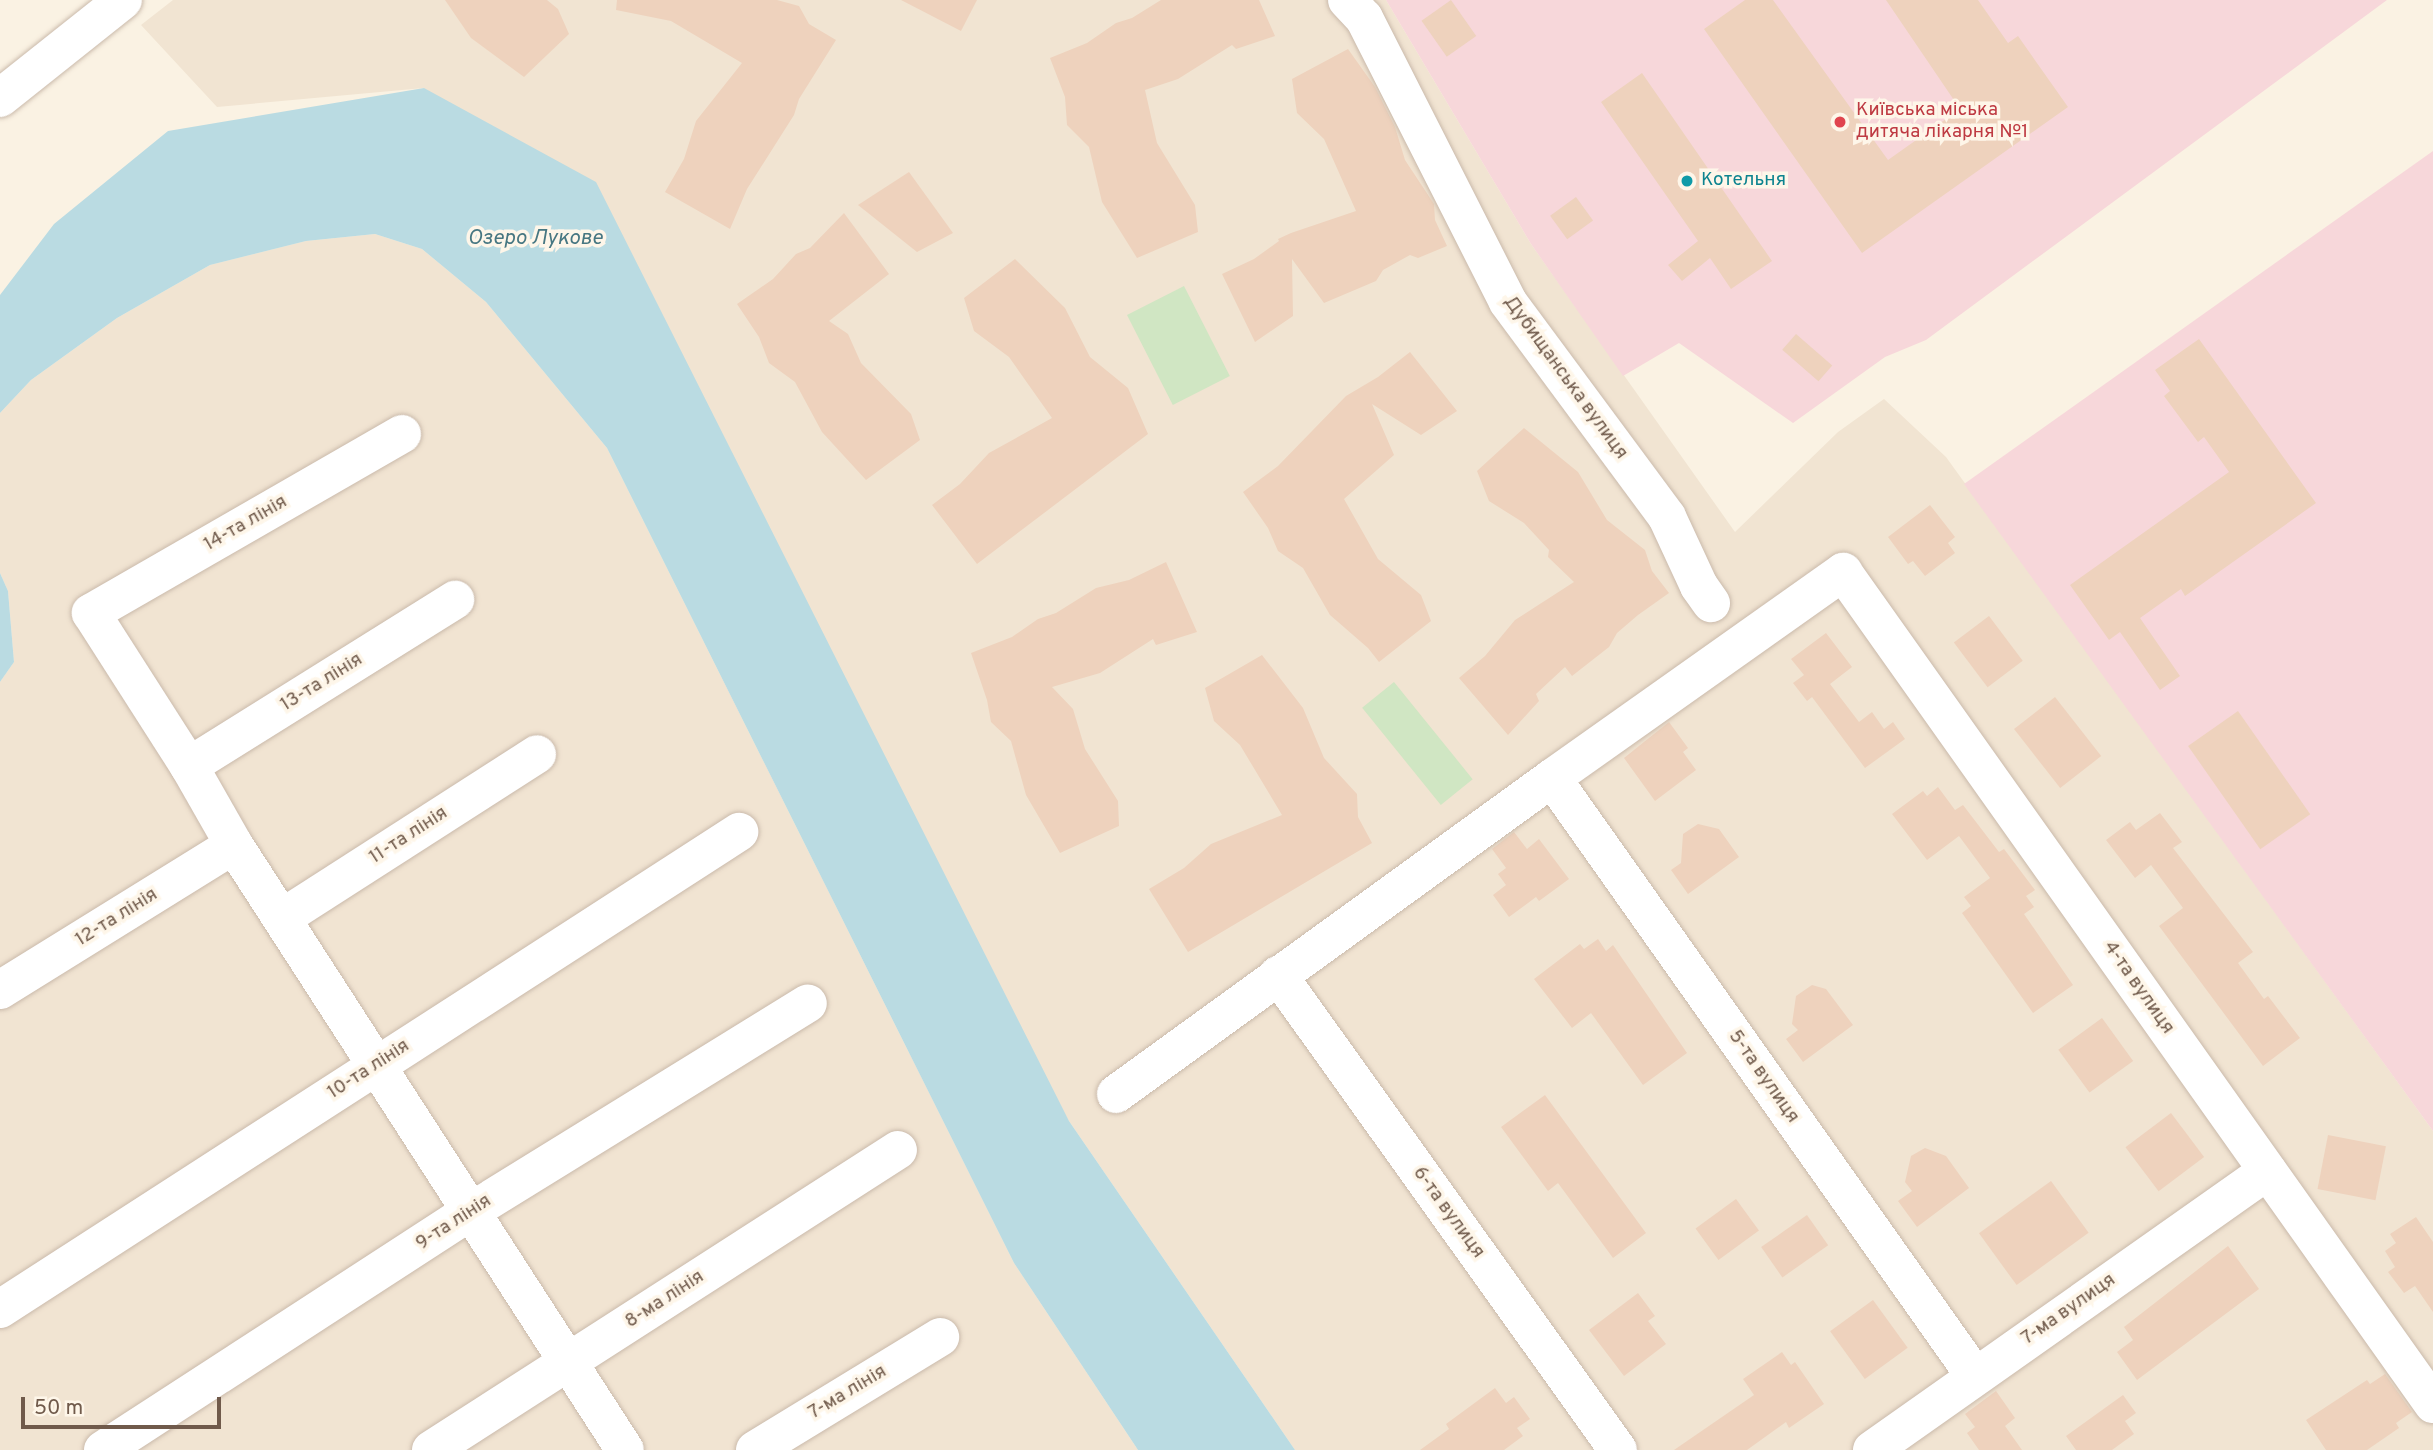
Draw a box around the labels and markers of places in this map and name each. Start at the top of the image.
place label: Київська міська дитяча лікарня №1 [1856,100,2028,144]
marker: Київська міська дитяча лікарня №1 [1830,112,1850,132]
place label: Котельня [1701,170,1786,192]
marker: Котельня [1679,173,1695,189]

